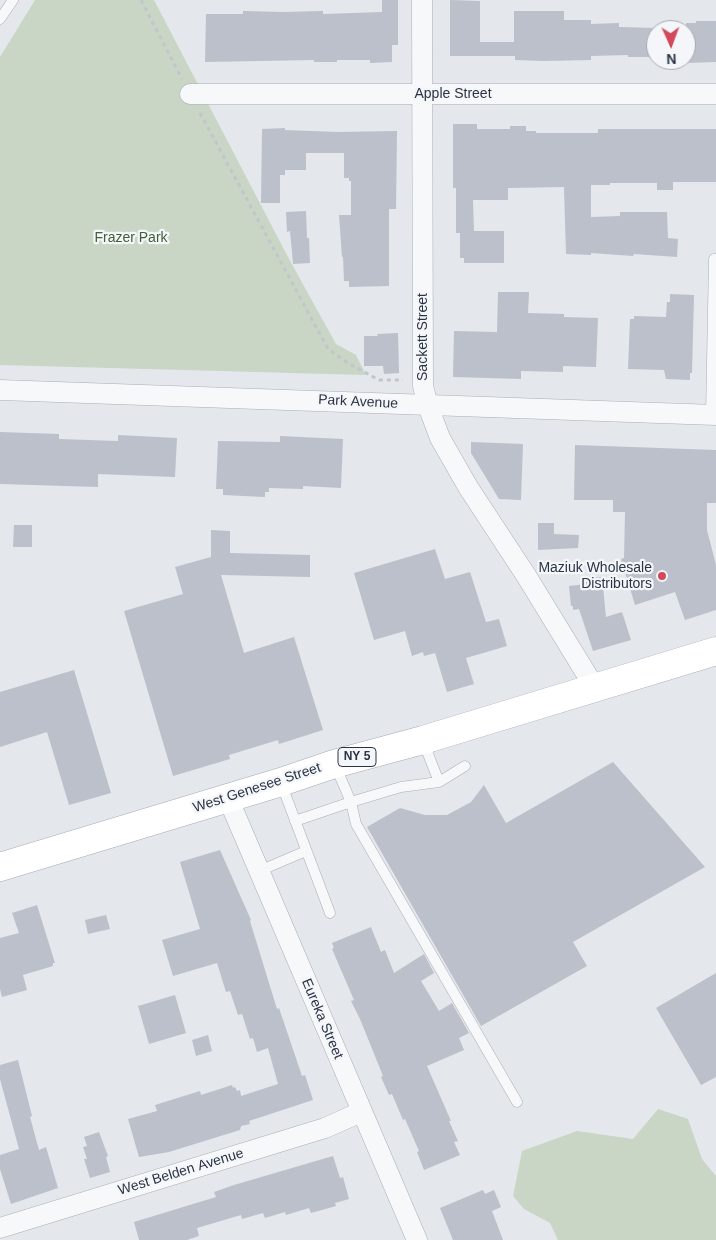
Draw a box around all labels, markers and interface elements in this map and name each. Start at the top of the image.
north arrow [646,20,696,70]
text: N [666,51,677,67]
street label: Apple Street [414,86,492,102]
park label: Frazer Park [94,230,168,246]
street label: Sackett Street [415,293,431,381]
street label: Park Avenue [318,392,398,412]
place label: Maziuk Wholesale Distributors [538,560,652,592]
marker: Maziuk Wholesale Distributors [656,570,668,582]
road number: NY 5 [338,748,376,766]
street label: West Genesee Street [191,759,323,817]
street label: Eureka Street [298,976,346,1062]
street label: West Belden Avenue [116,1145,246,1199]

